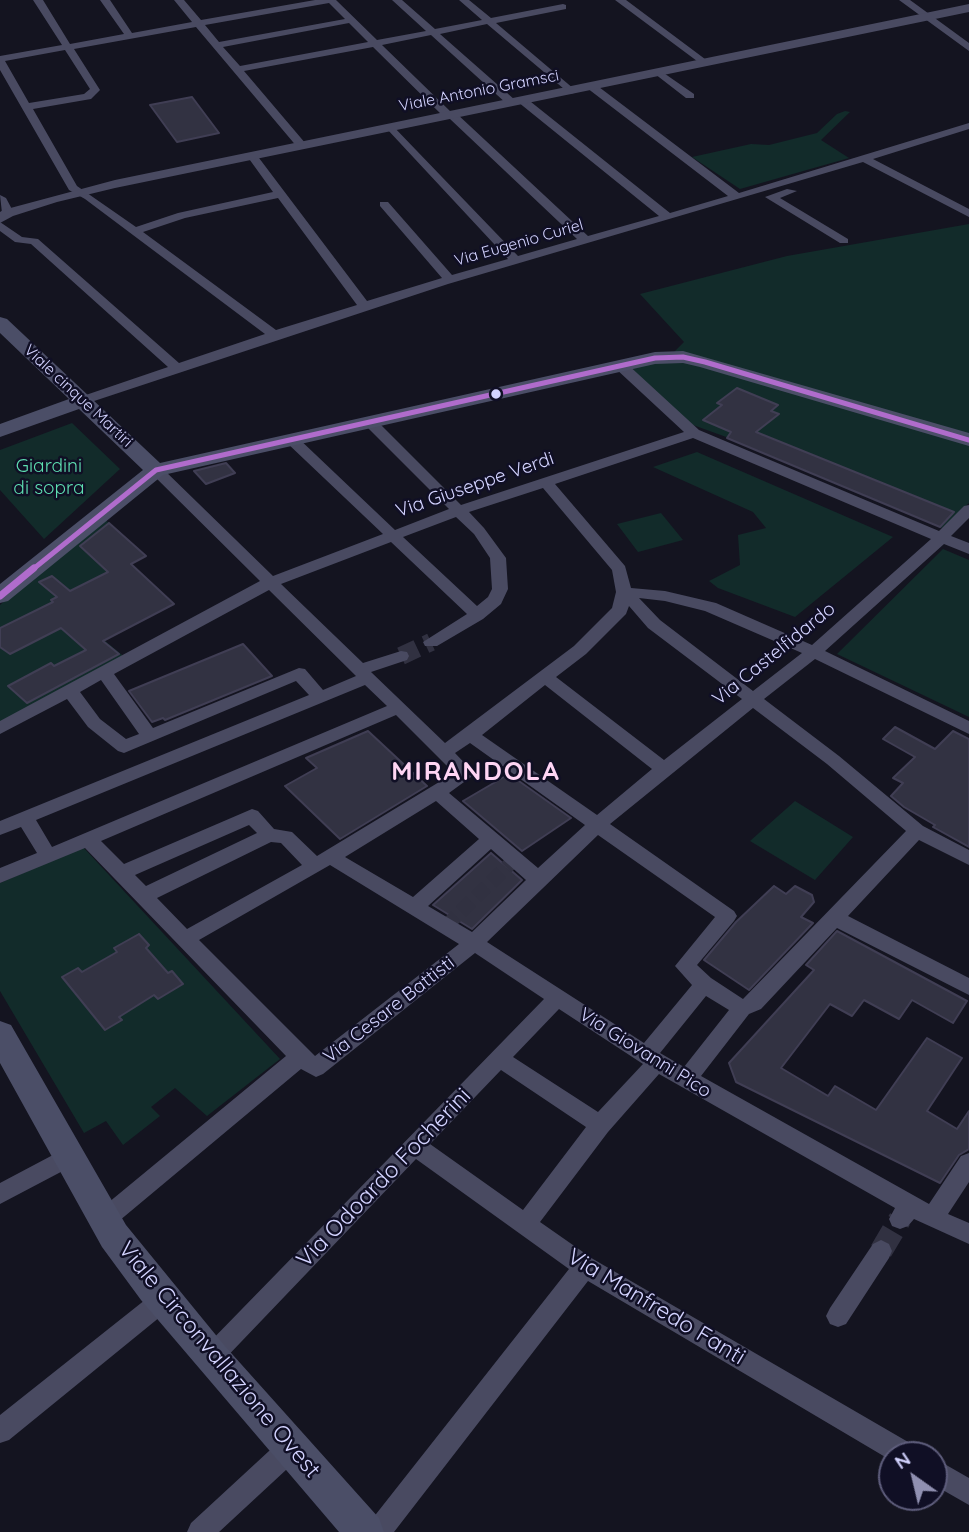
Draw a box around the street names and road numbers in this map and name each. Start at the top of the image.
street label: Viale Antonio Gramsci [397,66,561,116]
street label: Via Eugenio Curiel [452,215,586,271]
street label: Viale cinque Martiri [20,341,136,451]
street label: Via Giuseppe Verdi [393,447,557,523]
street label: Via Castelfidardo [708,597,840,711]
street label: Via Cesare Battisti [319,952,459,1068]
street label: Via Giovanni Pico [575,1003,715,1103]
street label: Via Odoardo Focherini [291,1082,477,1274]
street label: Viale Circonvallazione Ovest [112,1236,326,1484]
street label: Via Manfredo Fanti [562,1243,750,1371]

